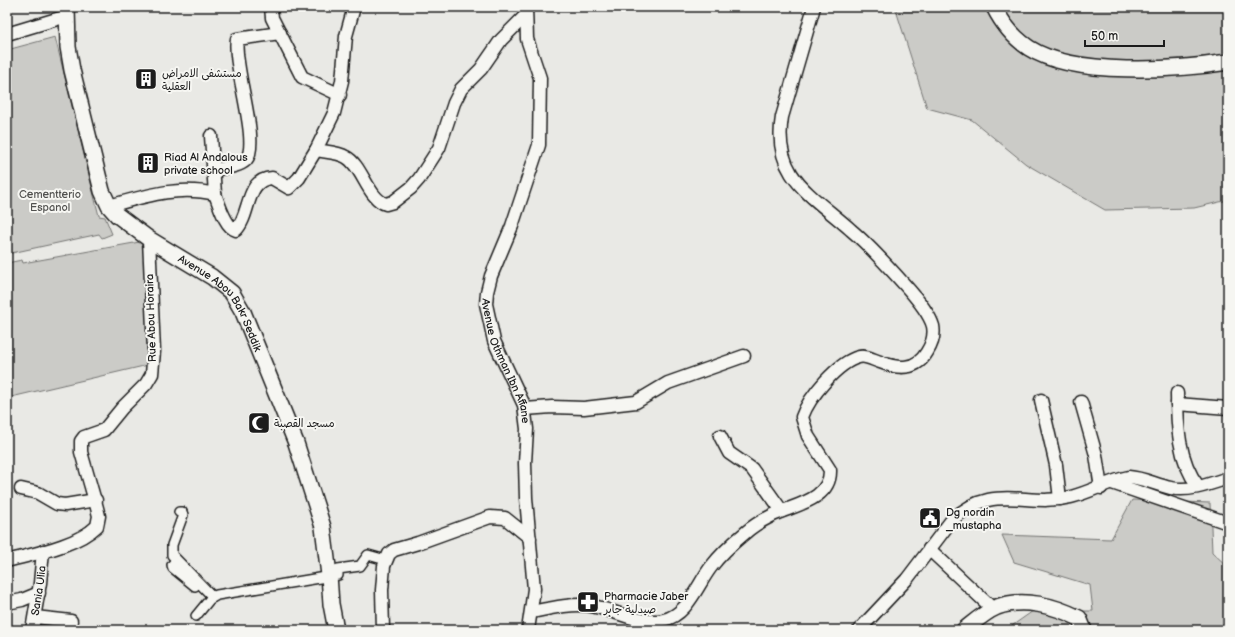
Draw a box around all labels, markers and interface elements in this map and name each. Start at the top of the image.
scale bar [1085,22,1164,48]
text: 50 m [1091,29,1118,44]
building icon: مستشفى الامراض العقلية [133,66,159,92]
place label: مستشفى الامراض العقلية [162,67,242,93]
building icon: Riad Al Andalous private school [135,150,161,176]
place label: Riad Al Andalous private school [164,151,248,177]
park label: Cementterio Espanol [19,188,81,214]
street label: Avenue Abou Bakr Seddik [176,252,265,354]
street label: Rue Abou Horaira [143,274,159,362]
street label: Avenue Othman Ibn Affane [479,298,533,425]
mosque icon: مسجد القصبة [246,410,272,436]
place label: مسجد القصبة [274,417,335,431]
public building icon: Dg nordin _mustapha [917,505,943,531]
place label: Dg nordin _mustapha [945,506,1001,532]
street label: Sania Ulia [28,565,48,616]
pharmacy icon: Pharmacie Jaber صيدلية جابر [575,589,601,615]
place label: Pharmacie Jaber صيدلية جابر [603,590,689,617]

